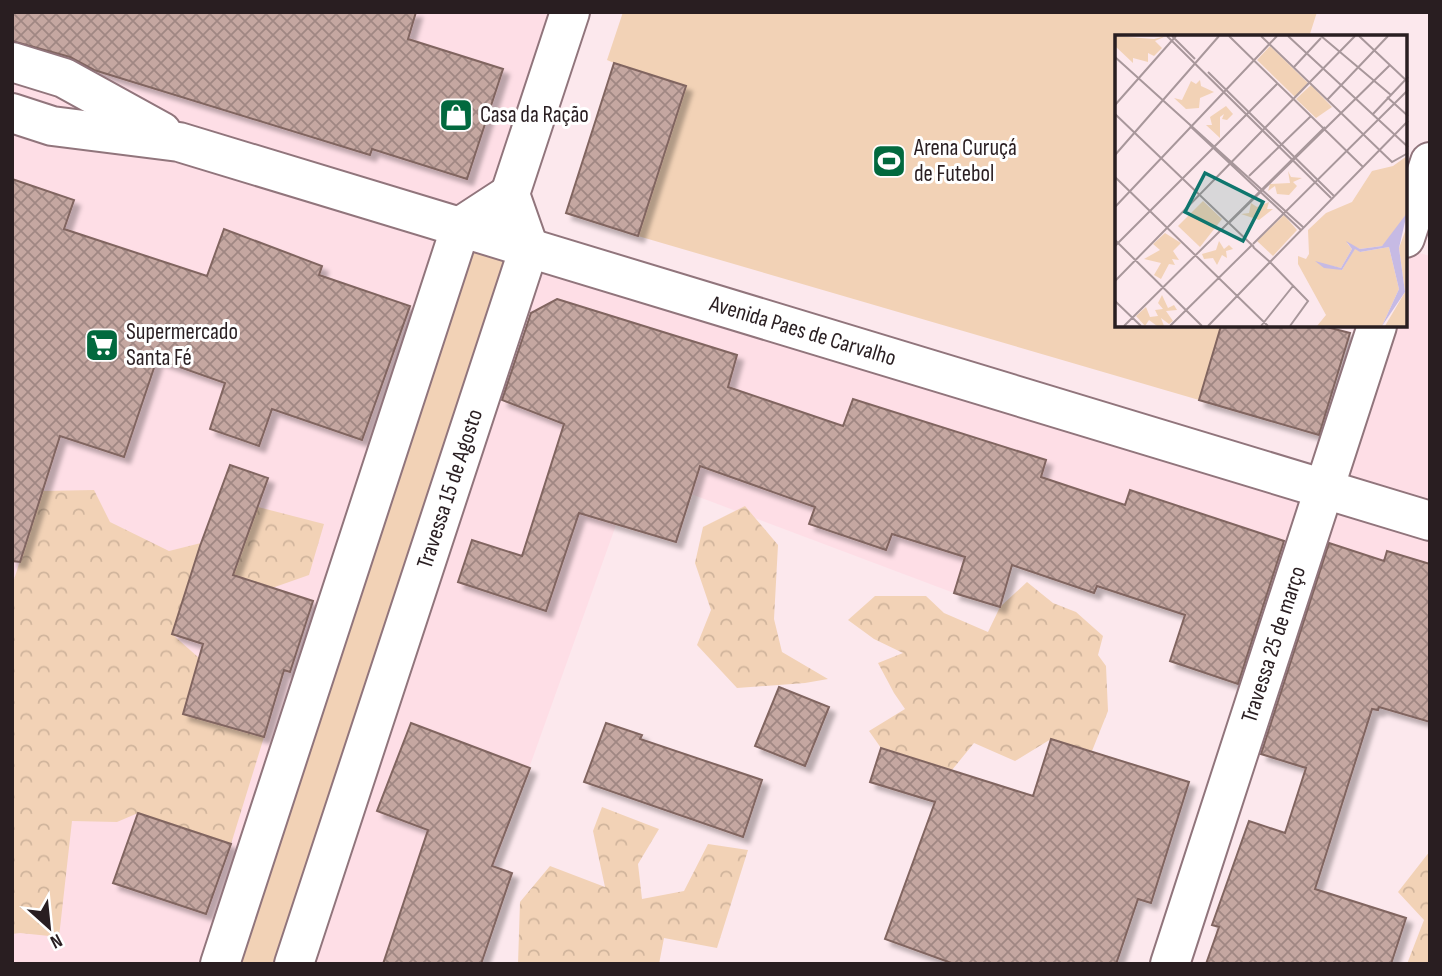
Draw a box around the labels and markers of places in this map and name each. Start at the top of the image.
shop icon: Casa da Ração [437,96,475,134]
place label: Casa da Ração [480,101,589,129]
place label: Arena Curuçá de Futebol [913,134,1017,188]
sports icon: Arena Curuçá de Futebol [870,142,908,180]
place label: Supermercado Santa Fé [126,318,238,372]
supermarket icon: Supermercado Santa Fé [83,326,121,364]

